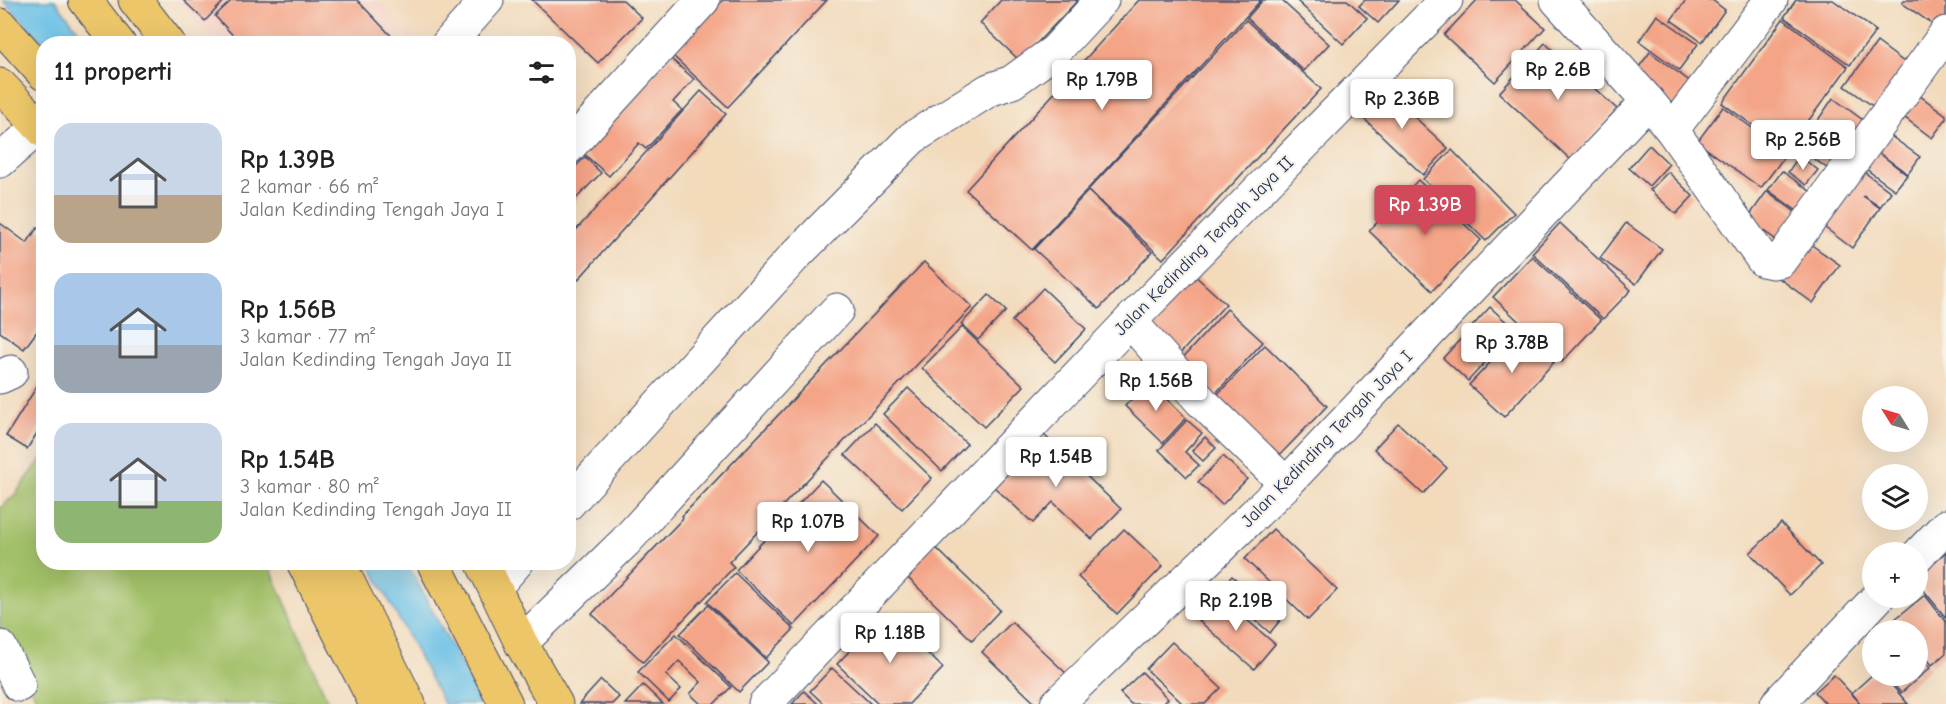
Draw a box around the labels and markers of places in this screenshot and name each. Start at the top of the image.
pin: Rp 2.6B [1503,50,1613,101]
pin: Rp 1.79B [1040,60,1164,111]
pin: Rp 2.36B [1340,79,1464,130]
pin: Rp 2.56B [1741,120,1865,171]
pin: Rp 1.39B [1363,185,1487,236]
pin: Rp 3.78B [1450,323,1574,374]
pin: Rp 1.56B [1094,361,1218,412]
pin: Rp 1.54B [994,437,1118,488]
pin: Rp 1.07B [746,502,870,553]
pin: Rp 2.19B [1174,581,1298,632]
pin: Rp 1.18B [828,613,952,664]

